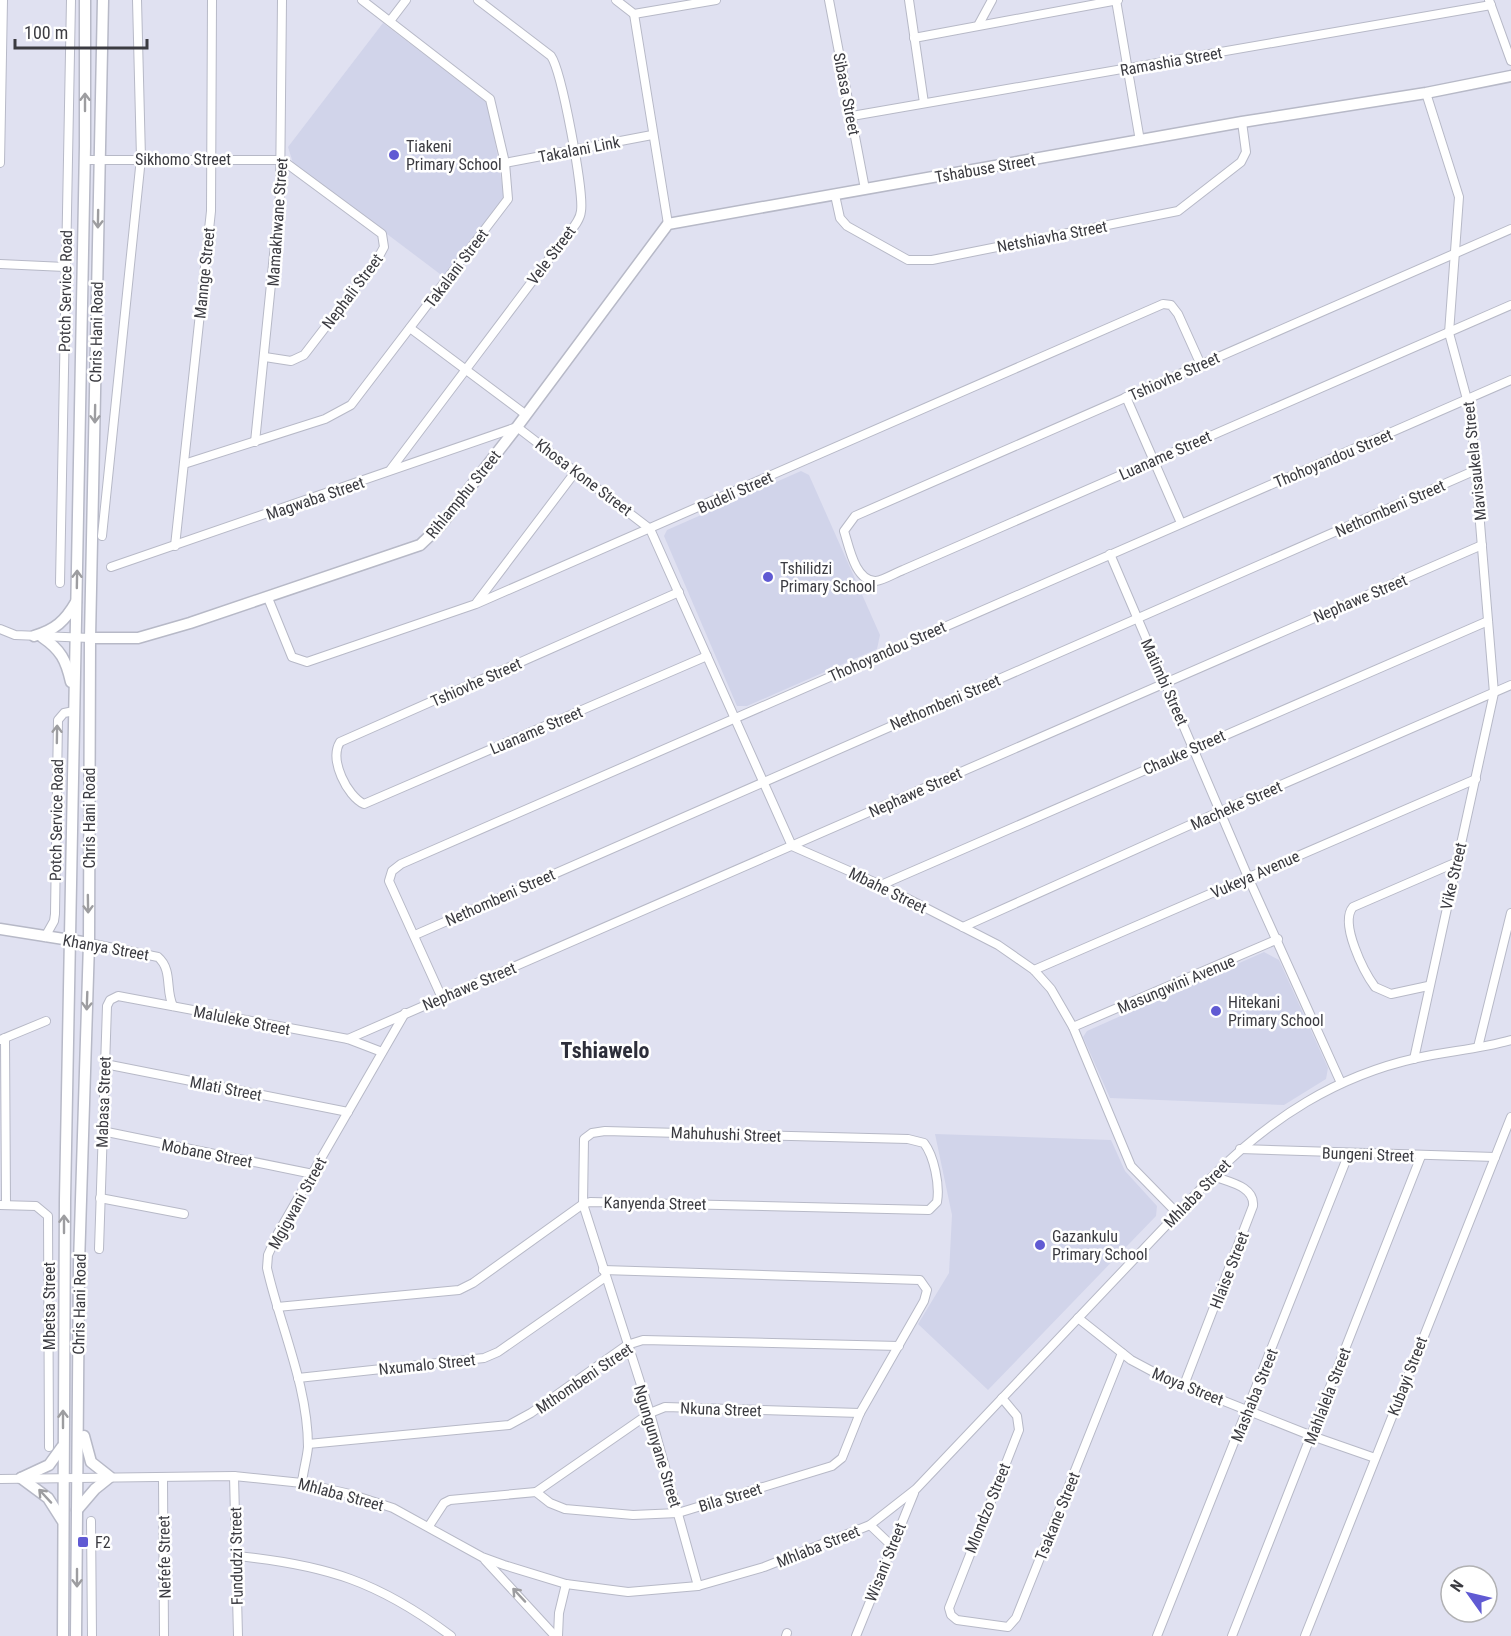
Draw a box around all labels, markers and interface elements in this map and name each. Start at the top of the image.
scale bar [15,12,147,50]
text: 100 m [24,22,68,43]
street label: Ramashia Street [1119,43,1224,80]
street label: Sibasa Street [829,51,864,137]
one-way arrow [79,92,91,112]
street label: Takalani Link [537,132,622,167]
place label: Tiakeni Primary School [406,137,502,174]
marker: Tiakeni Primary School [387,148,401,162]
street label: Sikhomo Street [135,150,231,169]
street label: Tshabuse Street [933,150,1037,187]
street label: Mamakhwane Street [264,157,291,287]
one-way arrow [92,208,104,228]
street label: Netshiavha Street [995,216,1109,256]
street label: Vele Street [523,222,580,288]
street label: Takalani Street [421,225,492,312]
street label: Mannge Street [190,226,219,320]
street label: Potch Service Road [55,230,76,352]
street label: Nephali Street [318,250,387,333]
street label: Chris Hani Road [86,281,107,383]
street label: Tshiovhe Street [1126,348,1223,405]
street label: Mavisaukela Street [1459,400,1490,522]
one-way arrow [89,403,100,423]
street label: Thohoyandou Street [1271,425,1395,492]
street label: Luaname Street [1116,427,1214,484]
street label: Khosa Kone Street [532,435,636,520]
street label: Rihlamphu Street [422,446,505,542]
street label: Budeli Street [695,467,776,517]
street label: Magwaba Street [264,473,367,524]
street label: Nethombeni Street [1332,476,1448,541]
place label: Tshilidzi Primary School [780,559,876,596]
one-way arrow [71,570,83,590]
marker: Tshilidzi Primary School [761,570,775,584]
street label: Nephawe Street [1311,570,1410,627]
street label: Thohoyandou Street [826,617,949,686]
street label: Matimbi Street [1137,636,1192,729]
street label: Tshiovhe Street [428,654,525,711]
street label: Nethombeni Street [887,671,1003,734]
street label: Luaname Street [487,702,586,759]
one-way arrow [52,724,63,744]
street label: Chauke Street [1140,726,1228,779]
street label: Potch Service Road [46,759,67,881]
street label: Nephawe Street [866,763,965,821]
street label: Chris Hani Road [80,767,99,869]
street label: Macheke Street [1188,777,1285,834]
street label: Vike Street [1437,840,1470,912]
street label: Vukeya Avenue [1208,846,1302,902]
street label: Mbahe Street [846,863,930,918]
street label: Nethombeni Street [442,865,558,930]
one-way arrow [83,894,94,914]
street label: Khanya Street [61,931,151,964]
street label: Masungwini Avenue [1115,951,1238,1018]
street label: Nephawe Street [420,958,519,1015]
one-way arrow [82,991,93,1011]
place label: Hitekani Primary School [1228,993,1324,1030]
street label: Maluleke Street [192,1002,292,1039]
marker: Hitekani Primary School [1209,1004,1223,1018]
district label: Tshiawelo [561,1038,649,1063]
street label: Mabasa Street [92,1056,115,1148]
street label: Mlati Street [188,1072,264,1105]
street label: Mahuhushi Street [670,1123,782,1146]
street label: Mobane Street [160,1135,254,1172]
street label: Bungeni Street [1322,1143,1415,1166]
street label: Mgigwani Street [264,1154,331,1253]
street label: Mhlaba Street [1160,1155,1235,1232]
street label: Kanyenda Street [603,1193,707,1214]
one-way arrow [58,1215,70,1235]
place label: Gazankulu Primary School [1052,1227,1148,1264]
street label: Hlaise Street [1206,1229,1253,1311]
marker: Gazankulu Primary School [1033,1238,1047,1252]
street label: Chris Hani Road [69,1253,90,1355]
street label: Mbetsa Street [40,1262,59,1350]
street label: Kubayi Street [1384,1334,1431,1418]
street label: Mthombeni Street [532,1339,636,1418]
street label: Mashaba Street [1227,1345,1282,1445]
street label: Mahlalela Street [1300,1345,1355,1447]
street label: Nxumalo Street [378,1350,477,1379]
street label: Moya Street [1149,1364,1227,1409]
street label: Ngungunyane Street [630,1383,685,1510]
street label: Nkuna Street [680,1399,762,1420]
one-way arrow [57,1410,69,1430]
street label: Mlondzo Street [961,1460,1014,1556]
street label: Tsakane Street [1031,1469,1084,1563]
street label: Mhlaba Street [296,1474,386,1515]
street label: Bila Street [696,1479,764,1516]
one-way arrow [37,1488,52,1503]
street label: Fundudzi Street [226,1506,247,1605]
street label: Nefefe Street [154,1515,175,1599]
street label: Wisani Street [861,1520,910,1604]
street label: Mhlaba Street [774,1521,863,1572]
place label: F2 [95,1533,111,1552]
marker: F2 [76,1535,90,1549]
north arrow [1439,1564,1499,1624]
one-way arrow [71,1567,82,1587]
text: N [1446,1577,1468,1595]
one-way arrow [512,1588,526,1603]

